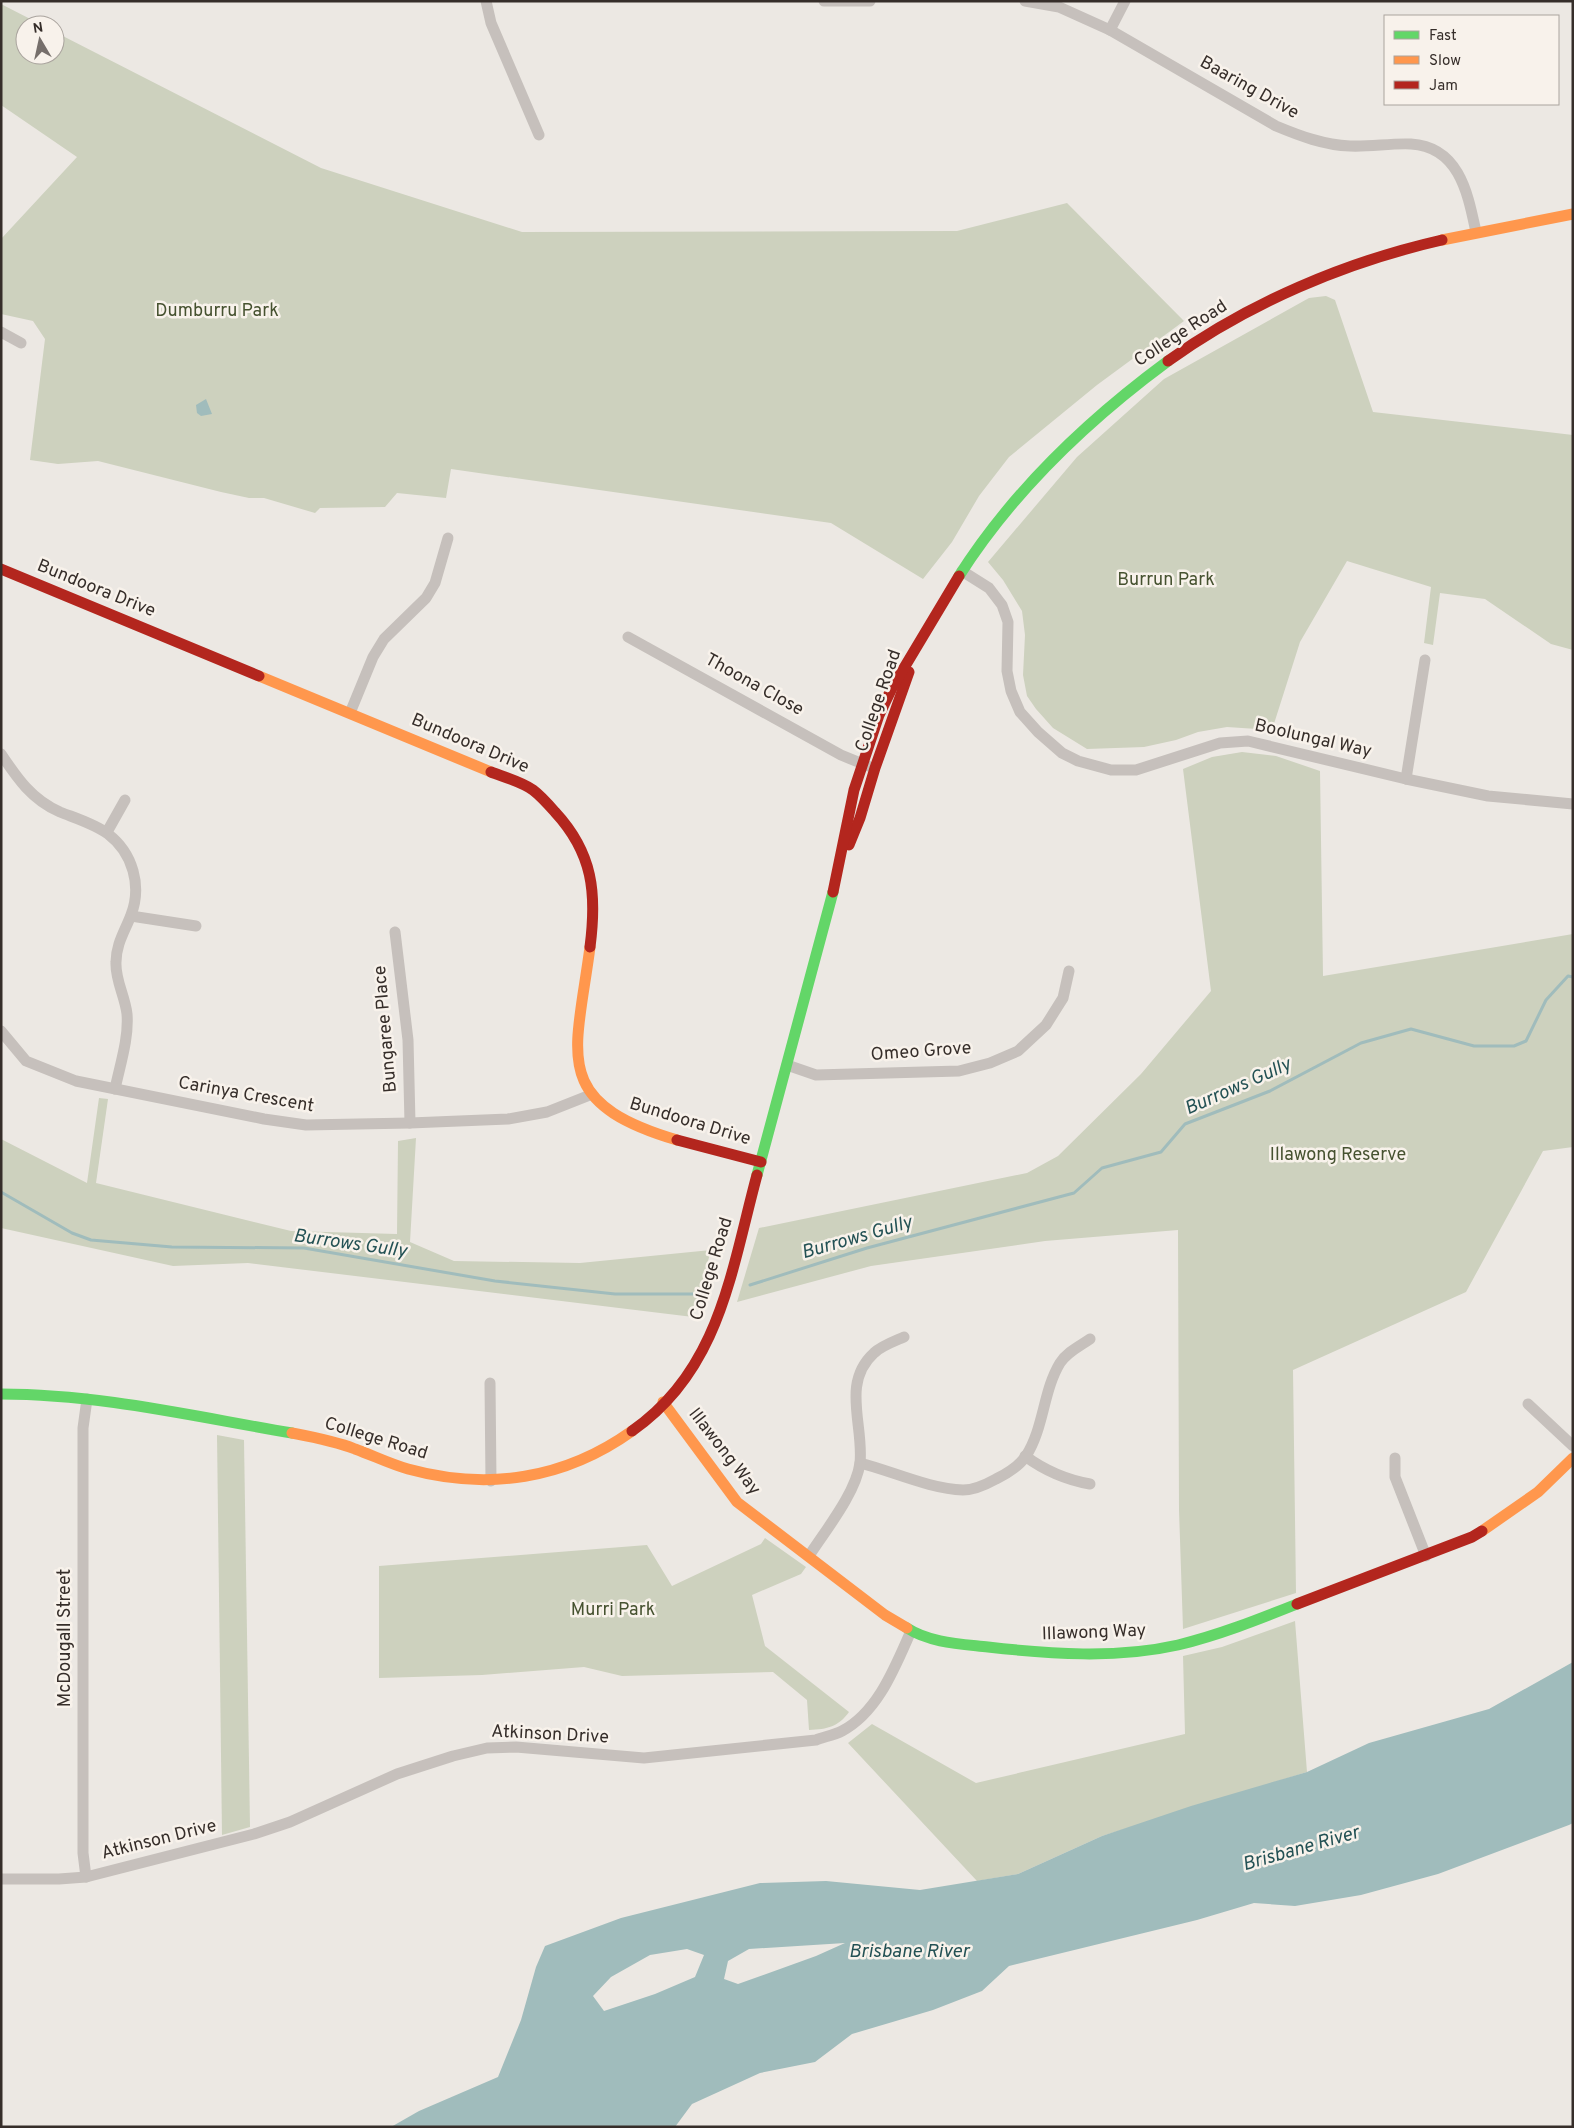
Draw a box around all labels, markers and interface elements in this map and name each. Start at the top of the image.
north arrow [15,15,65,65]
legend [1384,15,1559,105]
text: N [32,19,45,38]
text: Fast [1429,27,1457,46]
street label: Baaring Drive [1195,51,1303,125]
text: Slow [1429,52,1461,71]
text: Jam [1429,77,1458,96]
street label: College Road [1130,295,1232,373]
park label: Dumburru Park [155,300,279,323]
street label: Bundoora Drive [33,555,159,623]
park label: Burrun Park [1117,569,1215,592]
street label: College Road [851,647,907,755]
street label: Thoona Close [701,648,807,722]
street label: Bundoora Drive [408,709,532,779]
street label: Boolungal Way [1252,714,1374,764]
street label: Bungaree Place [369,964,403,1094]
street label: Omeo Grove [870,1037,972,1067]
water label: Burrows Gully [1181,1052,1296,1121]
street label: Carinya Crescent [176,1072,316,1118]
street label: Bundoora Drive [626,1093,754,1151]
park label: Illawong Reserve [1270,1144,1406,1167]
water label: Burrows Gully [799,1210,916,1265]
street label: College Road [685,1215,739,1323]
water label: Burrows Gully [292,1224,409,1264]
street label: Illawong Way [683,1404,765,1500]
street label: College Road [322,1412,430,1466]
street label: McDougall Street [54,1569,77,1707]
park label: Murri Park [571,1599,655,1622]
street label: Illawong Way [1041,1620,1147,1646]
street label: Atkinson Drive [491,1720,609,1750]
street label: Atkinson Drive [99,1815,219,1865]
water label: Brisbane River [1240,1820,1364,1877]
water label: Brisbane River [849,1940,971,1964]

